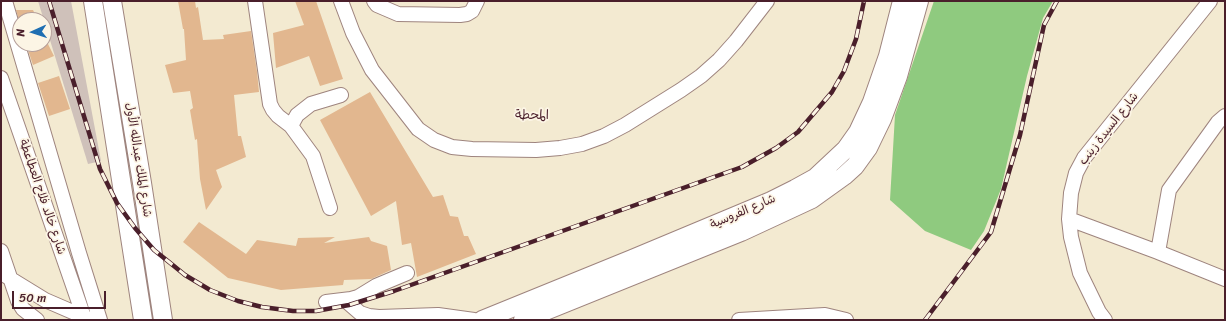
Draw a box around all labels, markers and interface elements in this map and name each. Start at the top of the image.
north arrow [12,12,52,52]
text: N [11,28,30,37]
street label: شارع السيدة زينب [1076,90,1142,168]
street label: شارع الملك عبدالله الأول [122,102,154,218]
district label: المحطة [515,108,549,124]
street label: شارع خالد فلاح العطاعطة [15,137,69,257]
street label: شارع الفروسية [708,192,778,232]
scale bar [14,283,108,309]
text: 50 m [19,287,46,309]

